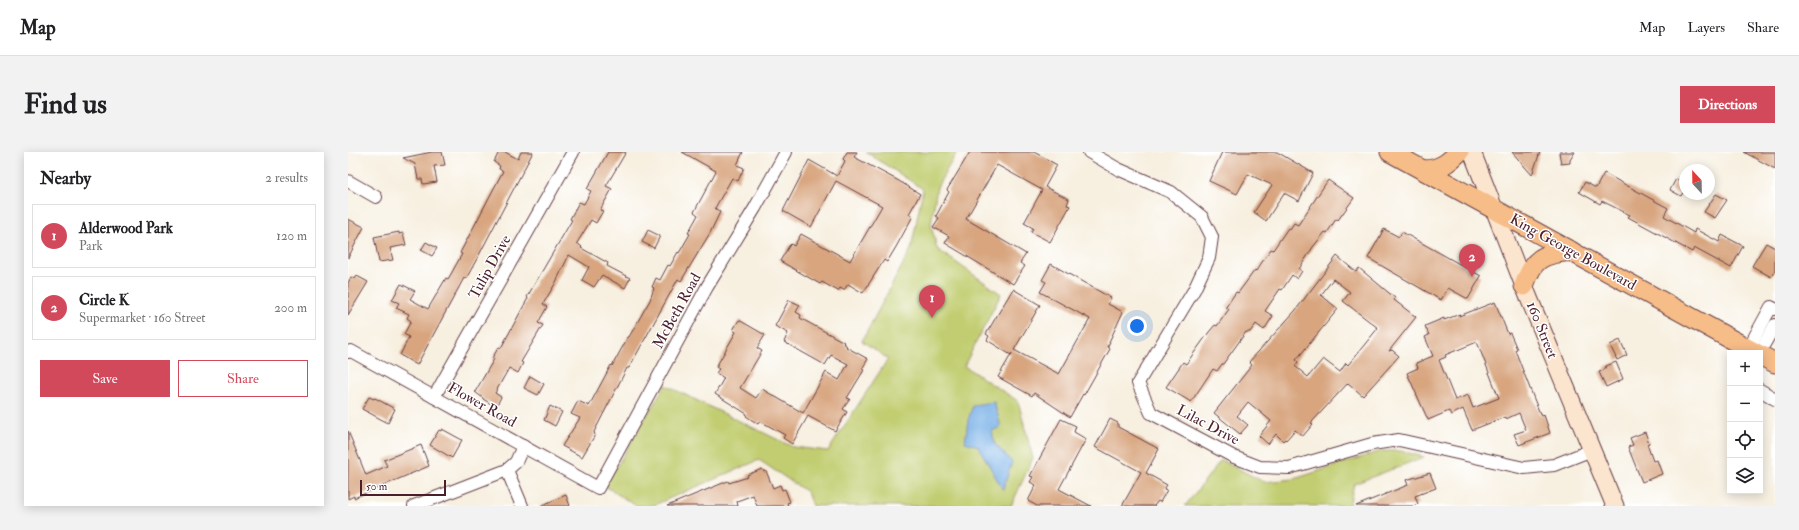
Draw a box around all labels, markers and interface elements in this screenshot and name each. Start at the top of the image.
text: Map [20,16,56,40]
text: Map [1639,19,1665,36]
text: Layers [1687,19,1725,36]
text: Share [1747,19,1779,36]
button: Directions [1680,86,1775,123]
text: Find us [24,87,107,122]
north arrow [1679,164,1715,200]
text: Nearby [40,168,91,189]
text: 2 results [265,170,308,186]
street label: King George Boulevard [1507,209,1640,295]
text: Alderwood Park [79,219,173,238]
text: 1 [52,228,56,244]
text: 120 m [276,228,307,244]
street label: Tulip Drive [465,232,516,303]
text: Park [79,238,103,254]
pin: 2 [1459,244,1485,277]
street label: McBeth Road [648,269,706,352]
pin: 1 [919,285,945,318]
text: Circle K [79,291,129,310]
street label: 160 Street [1522,299,1562,361]
text: 2 [51,300,57,316]
text: 200 m [274,300,307,316]
text: Supermarket · 160 Street [79,310,206,326]
your location [1127,316,1147,336]
map controls [1727,350,1763,494]
button: + [1727,350,1763,386]
button: Save [40,360,170,397]
button: Share [178,360,308,397]
street label: Flower Road [444,378,520,432]
button: − [1727,386,1763,422]
street label: Lilac Drive [1173,401,1243,449]
button: locate [1727,422,1763,458]
button: layers [1727,458,1763,494]
scale bar [360,478,446,497]
text: 50 m [366,480,387,493]

